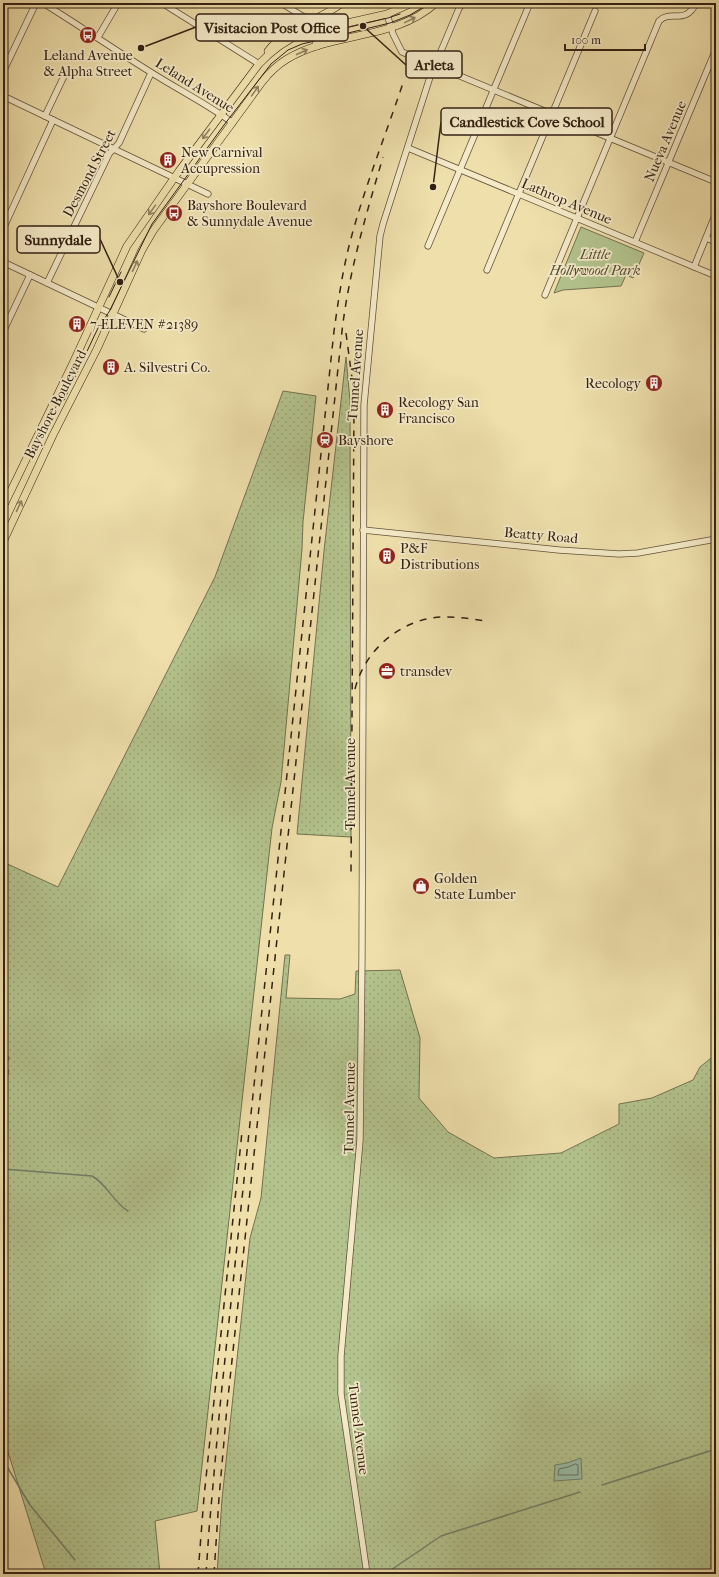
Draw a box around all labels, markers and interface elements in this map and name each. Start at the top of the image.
callout: Visitacion Post Office [196,14,348,41]
one-way arrow [403,16,415,23]
text: Visitacion Post Office [203,19,341,37]
bus stop icon: Leland Avenue & Alpha Street [78,25,98,45]
scale bar [565,26,645,52]
text: 100 m [571,33,601,47]
place label: Leland Avenue & Alpha Street [43,47,133,80]
one-way arrow [296,48,308,56]
callout: Arleta [406,51,462,78]
street label: Leland Avenue [152,54,237,116]
text: Arleta [413,56,455,74]
one-way arrow [251,86,259,97]
street label: Nueva Avenue [641,98,690,184]
callout: Candlestick Cove School [441,108,612,135]
text: Candlestick Cove School [449,113,605,131]
street label: Desmond Street [59,126,120,220]
one-way arrow [202,128,210,139]
place label: New Carnival Accupression [180,144,263,177]
building icon: New Carnival Accupression [158,150,178,170]
street label: Lathrop Avenue [519,175,615,228]
place label: Bayshore Boulevard & Sunnydale Avenue [187,197,312,230]
bus stop icon: Bayshore Boulevard & Sunnydale Avenue [164,203,184,223]
one-way arrow [148,204,156,215]
callout: Sunnydale [17,226,100,253]
text: Sunnydale [24,231,92,249]
park label: Little Hollywood Park [548,246,641,279]
one-way arrow [132,260,139,272]
building icon: 7-ELEVEN #21389 [67,314,87,334]
place label: 7-ELEVEN #21389 [90,316,198,333]
street label: Tunnel Avenue [344,328,367,422]
street label: Bayshore Boulevard [21,347,90,461]
building icon: A. Silvestri Co. [101,357,121,377]
place label: A. Silvestri Co. [123,359,210,376]
building icon: Recology [644,373,664,393]
place label: Recology [585,375,642,392]
place label: Recology San Francisco [398,394,479,427]
building icon: Recology San Francisco [375,400,395,420]
station icon: Bayshore [315,430,335,450]
place label: Bayshore [338,432,394,449]
one-way arrow [16,501,24,513]
street label: Beatty Road [503,524,579,547]
place label: P&F Distributions [400,540,479,573]
building icon: P&F Distributions [377,546,397,566]
office icon: transdev [377,661,397,681]
place label: transdev [400,663,453,680]
street label: Tunnel Avenue [342,738,359,830]
place label: Golden State Lumber [434,870,516,903]
shop icon: Golden State Lumber [411,876,431,896]
street label: Tunnel Avenue [340,1062,359,1154]
street label: Tunnel Avenue [344,1382,373,1476]

